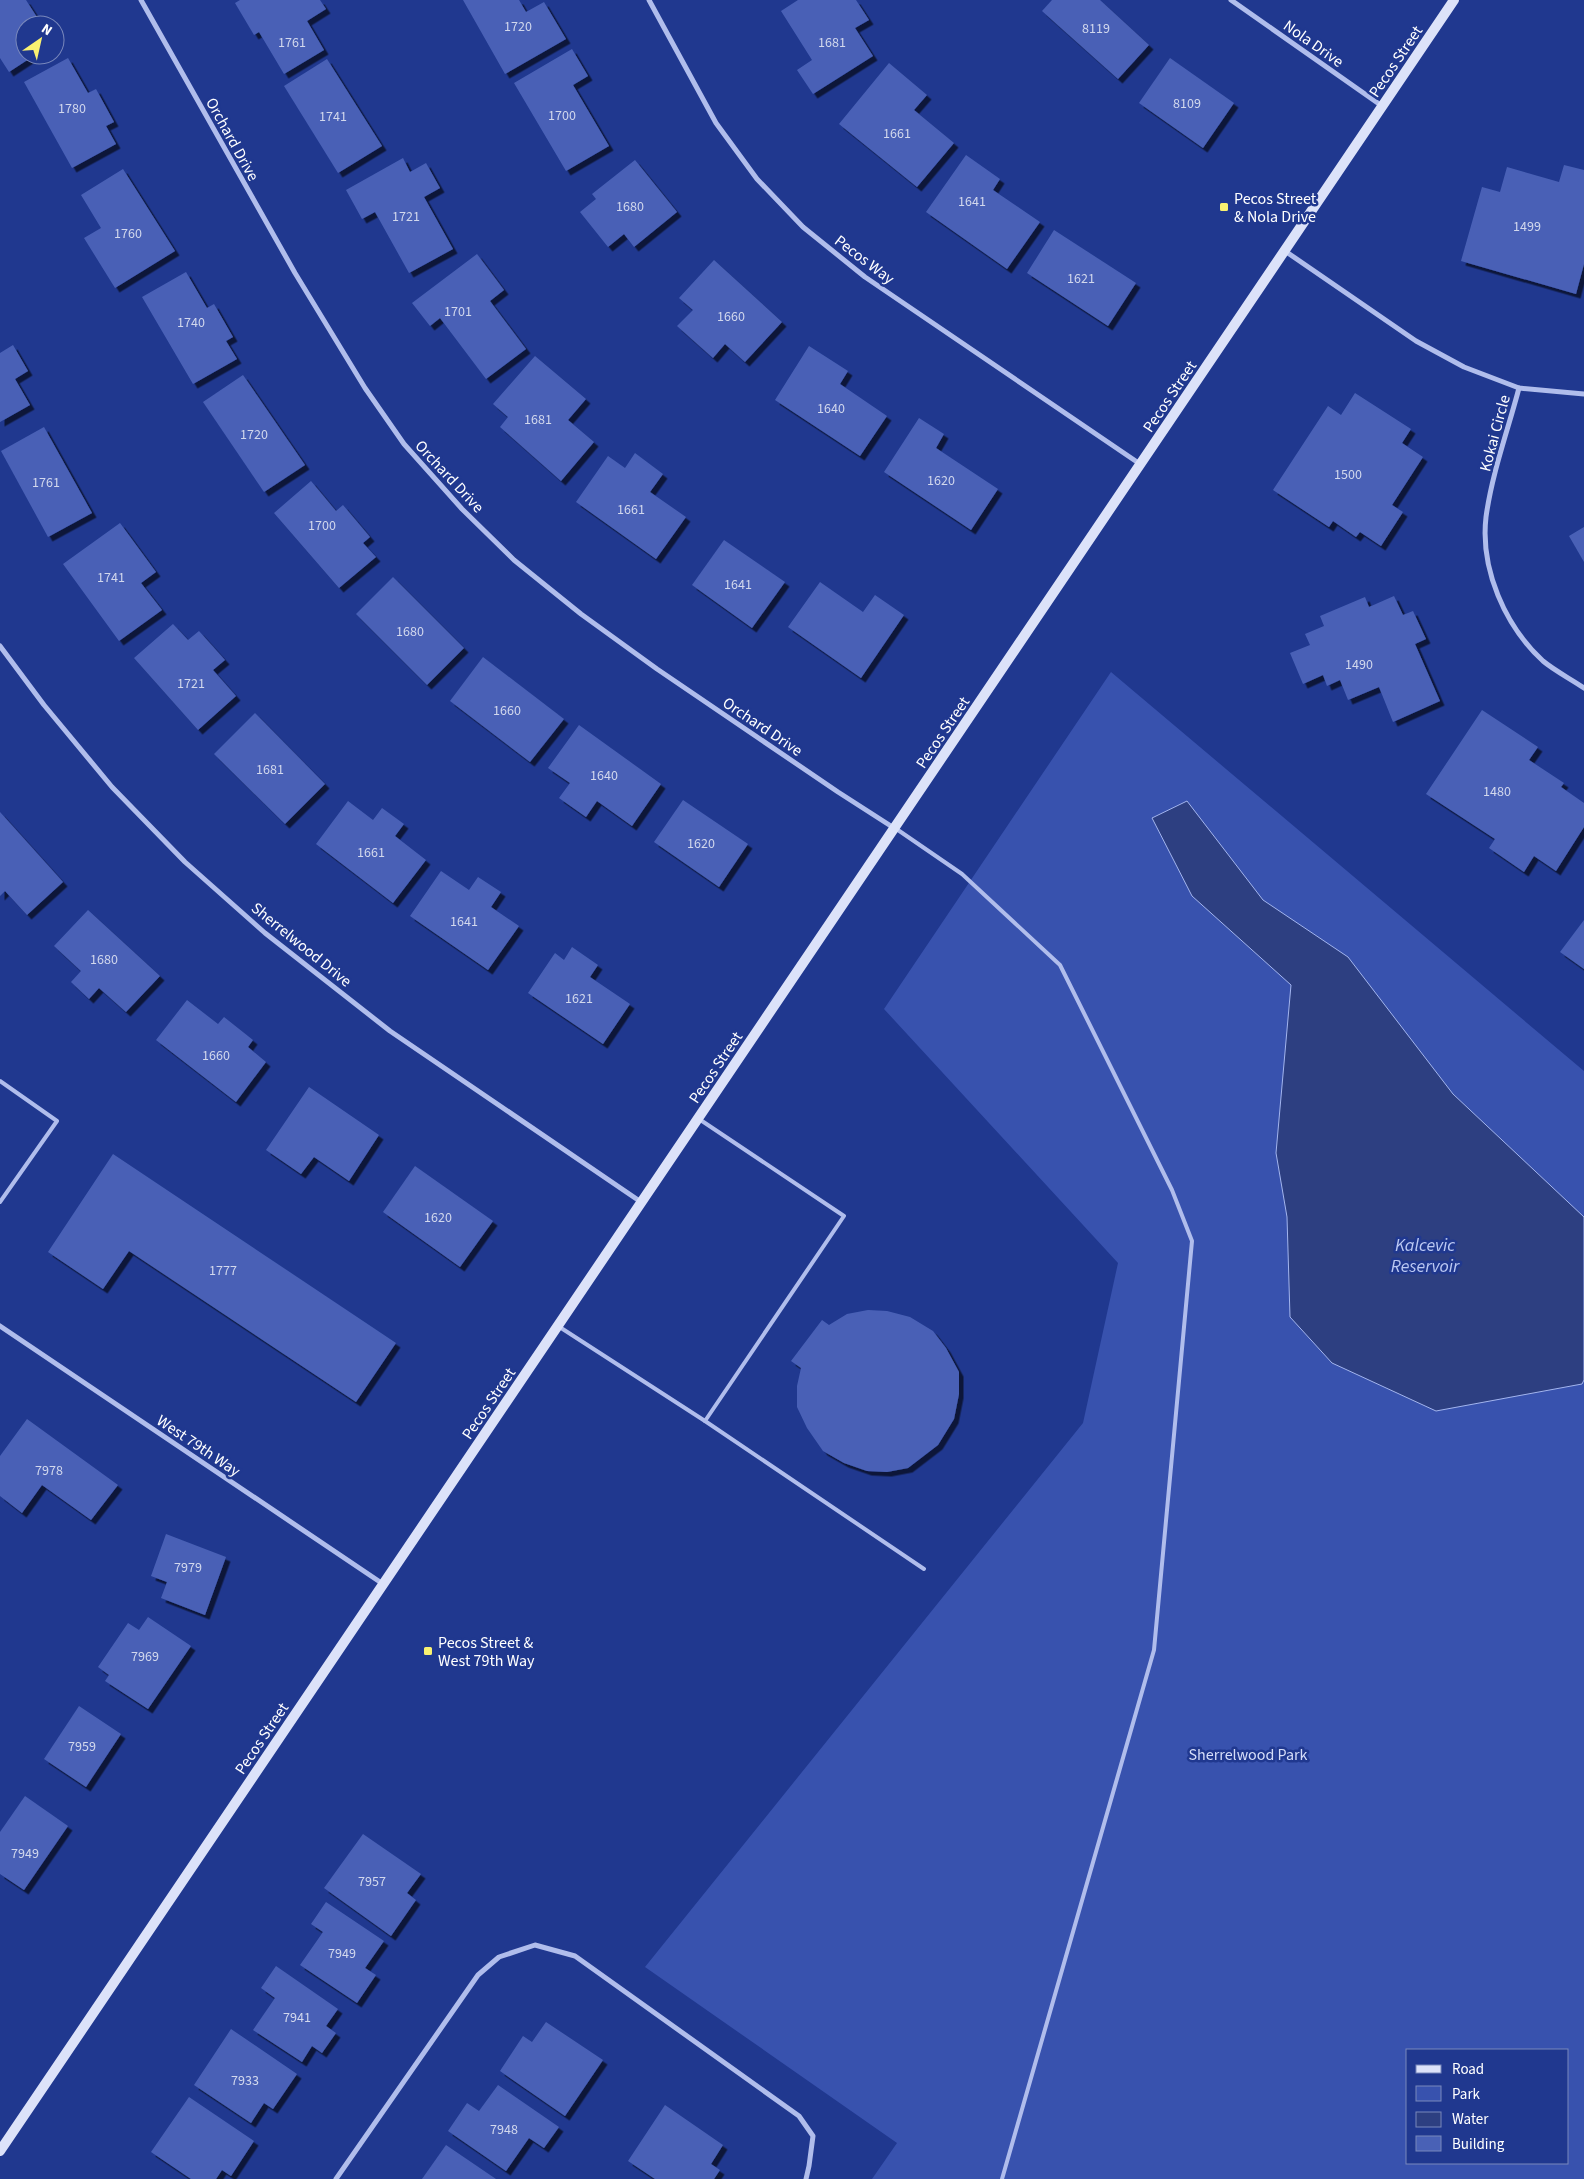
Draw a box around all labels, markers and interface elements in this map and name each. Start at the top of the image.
north arrow [15,15,65,65]
street label: Nola Drive [1279,15,1348,73]
house number: 1720 [504,17,532,37]
text: N [37,19,56,41]
house number: 8119 [1082,19,1110,39]
street label: Pecos Street [1364,21,1428,102]
house number: 1761 [278,33,306,53]
house number: 1681 [818,33,846,53]
street label: Orchard Drive [200,94,264,185]
house number: 8109 [1173,94,1201,114]
house number: 1780 [58,99,86,119]
house number: 1700 [548,106,576,126]
house number: 1741 [319,107,347,127]
house number: 1661 [883,124,911,144]
place label: Pecos Street & Nola Drive [1234,188,1317,228]
house number: 1641 [958,192,986,212]
house number: 1680 [616,197,644,217]
marker: Pecos Street & Nola Drive [1218,201,1230,213]
house number: 1721 [392,207,420,227]
house number: 1499 [1513,217,1541,237]
house number: 1760 [114,224,142,244]
street label: Pecos Way [830,230,899,290]
house number: 1621 [1067,269,1095,289]
house number: 1701 [444,302,472,322]
house number: 1660 [717,307,745,327]
house number: 1740 [177,313,205,333]
street label: Pecos Street [1138,356,1202,437]
street label: Kokai Circle [1474,392,1516,474]
house number: 1640 [817,399,845,419]
house number: 1681 [524,410,552,430]
house number: 1720 [240,425,268,445]
street label: Orchard Drive [410,435,489,518]
house number: 1500 [1334,465,1362,485]
house number: 1620 [927,471,955,491]
house number: 1761 [32,473,60,493]
house number: 1661 [617,500,645,520]
house number: 1700 [308,516,336,536]
house number: 1741 [97,568,125,588]
house number: 1641 [724,575,752,595]
house number: 1680 [396,622,424,642]
house number: 1490 [1345,655,1373,675]
house number: 1721 [177,674,205,694]
street label: Orchard Drive [718,692,807,762]
street label: Pecos Street [911,692,975,773]
house number: 1660 [493,701,521,721]
house number: 1681 [256,760,284,780]
house number: 1640 [590,766,618,786]
house number: 1480 [1483,782,1511,802]
house number: 1620 [687,834,715,854]
house number: 1661 [357,843,385,863]
street label: Sherrelwood Drive [246,897,356,992]
house number: 1641 [450,912,478,932]
house number: 1680 [90,950,118,970]
house number: 1621 [565,989,593,1009]
street label: Pecos Street [684,1027,748,1108]
house number: 1660 [202,1046,230,1066]
house number: 1620 [424,1208,452,1228]
water label: Kalcevic Reservoir [1391,1233,1460,1279]
house number: 1777 [209,1261,237,1281]
street label: Pecos Street [457,1363,521,1444]
street label: West 79th Way [152,1410,245,1482]
house number: 7978 [35,1461,63,1481]
house number: 7979 [174,1558,202,1578]
place label: Pecos Street & West 79th Way [438,1632,535,1672]
marker: Pecos Street & West 79th Way [422,1645,434,1657]
house number: 7969 [131,1647,159,1667]
street label: Pecos Street [230,1698,294,1779]
house number: 7959 [68,1737,96,1757]
park label: Sherrelwood Park [1189,1744,1308,1766]
house number: 7949 [11,1844,39,1864]
house number: 7957 [358,1872,386,1892]
house number: 7949 [328,1944,356,1964]
house number: 7941 [283,2008,311,2028]
legend [1406,2049,1569,2164]
text: Road [1452,2059,1484,2080]
house number: 7933 [231,2071,259,2091]
text: Park [1452,2084,1481,2105]
text: Water [1452,2109,1489,2130]
house number: 7948 [490,2120,518,2140]
text: Building [1452,2134,1505,2155]

